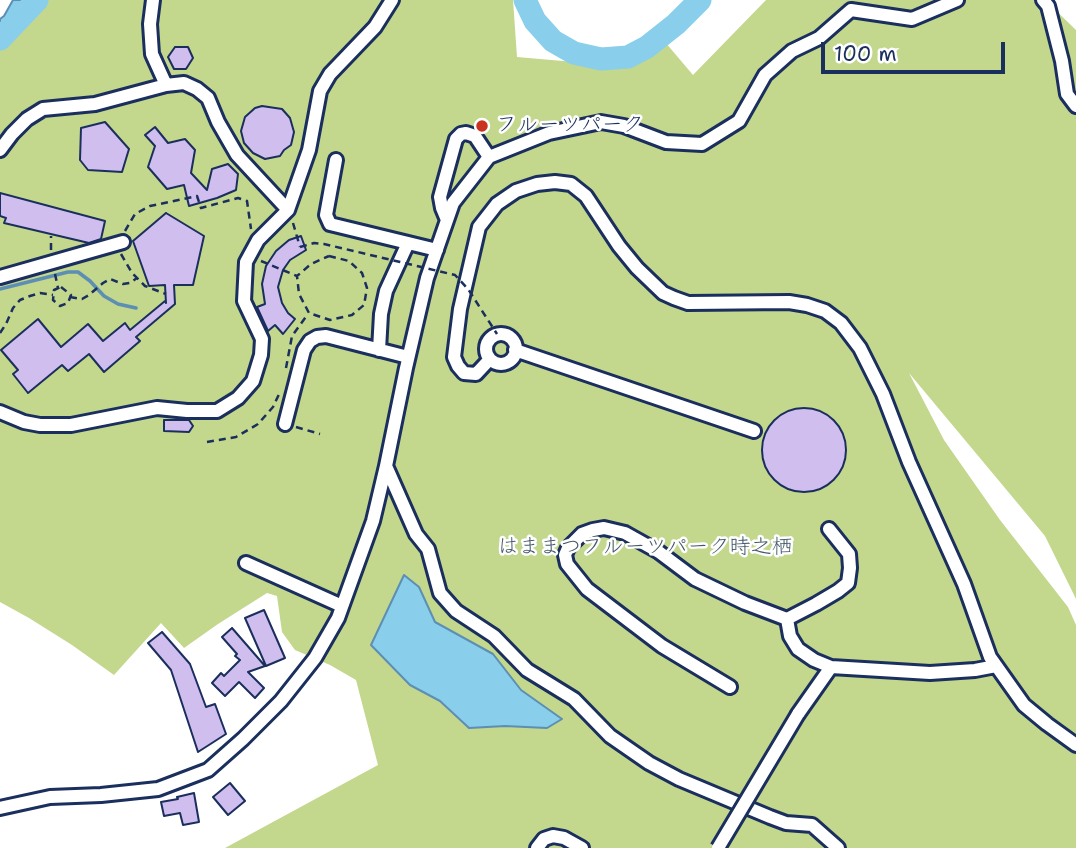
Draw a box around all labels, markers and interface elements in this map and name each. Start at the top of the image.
scale bar [824,28,1008,72]
text: 100 m [834,40,897,68]
place label: フルーツパーク [496,113,644,139]
marker: フルーツパーク [474,118,490,134]
park label: はままつフルーツパーク時之栖 [498,535,792,561]

